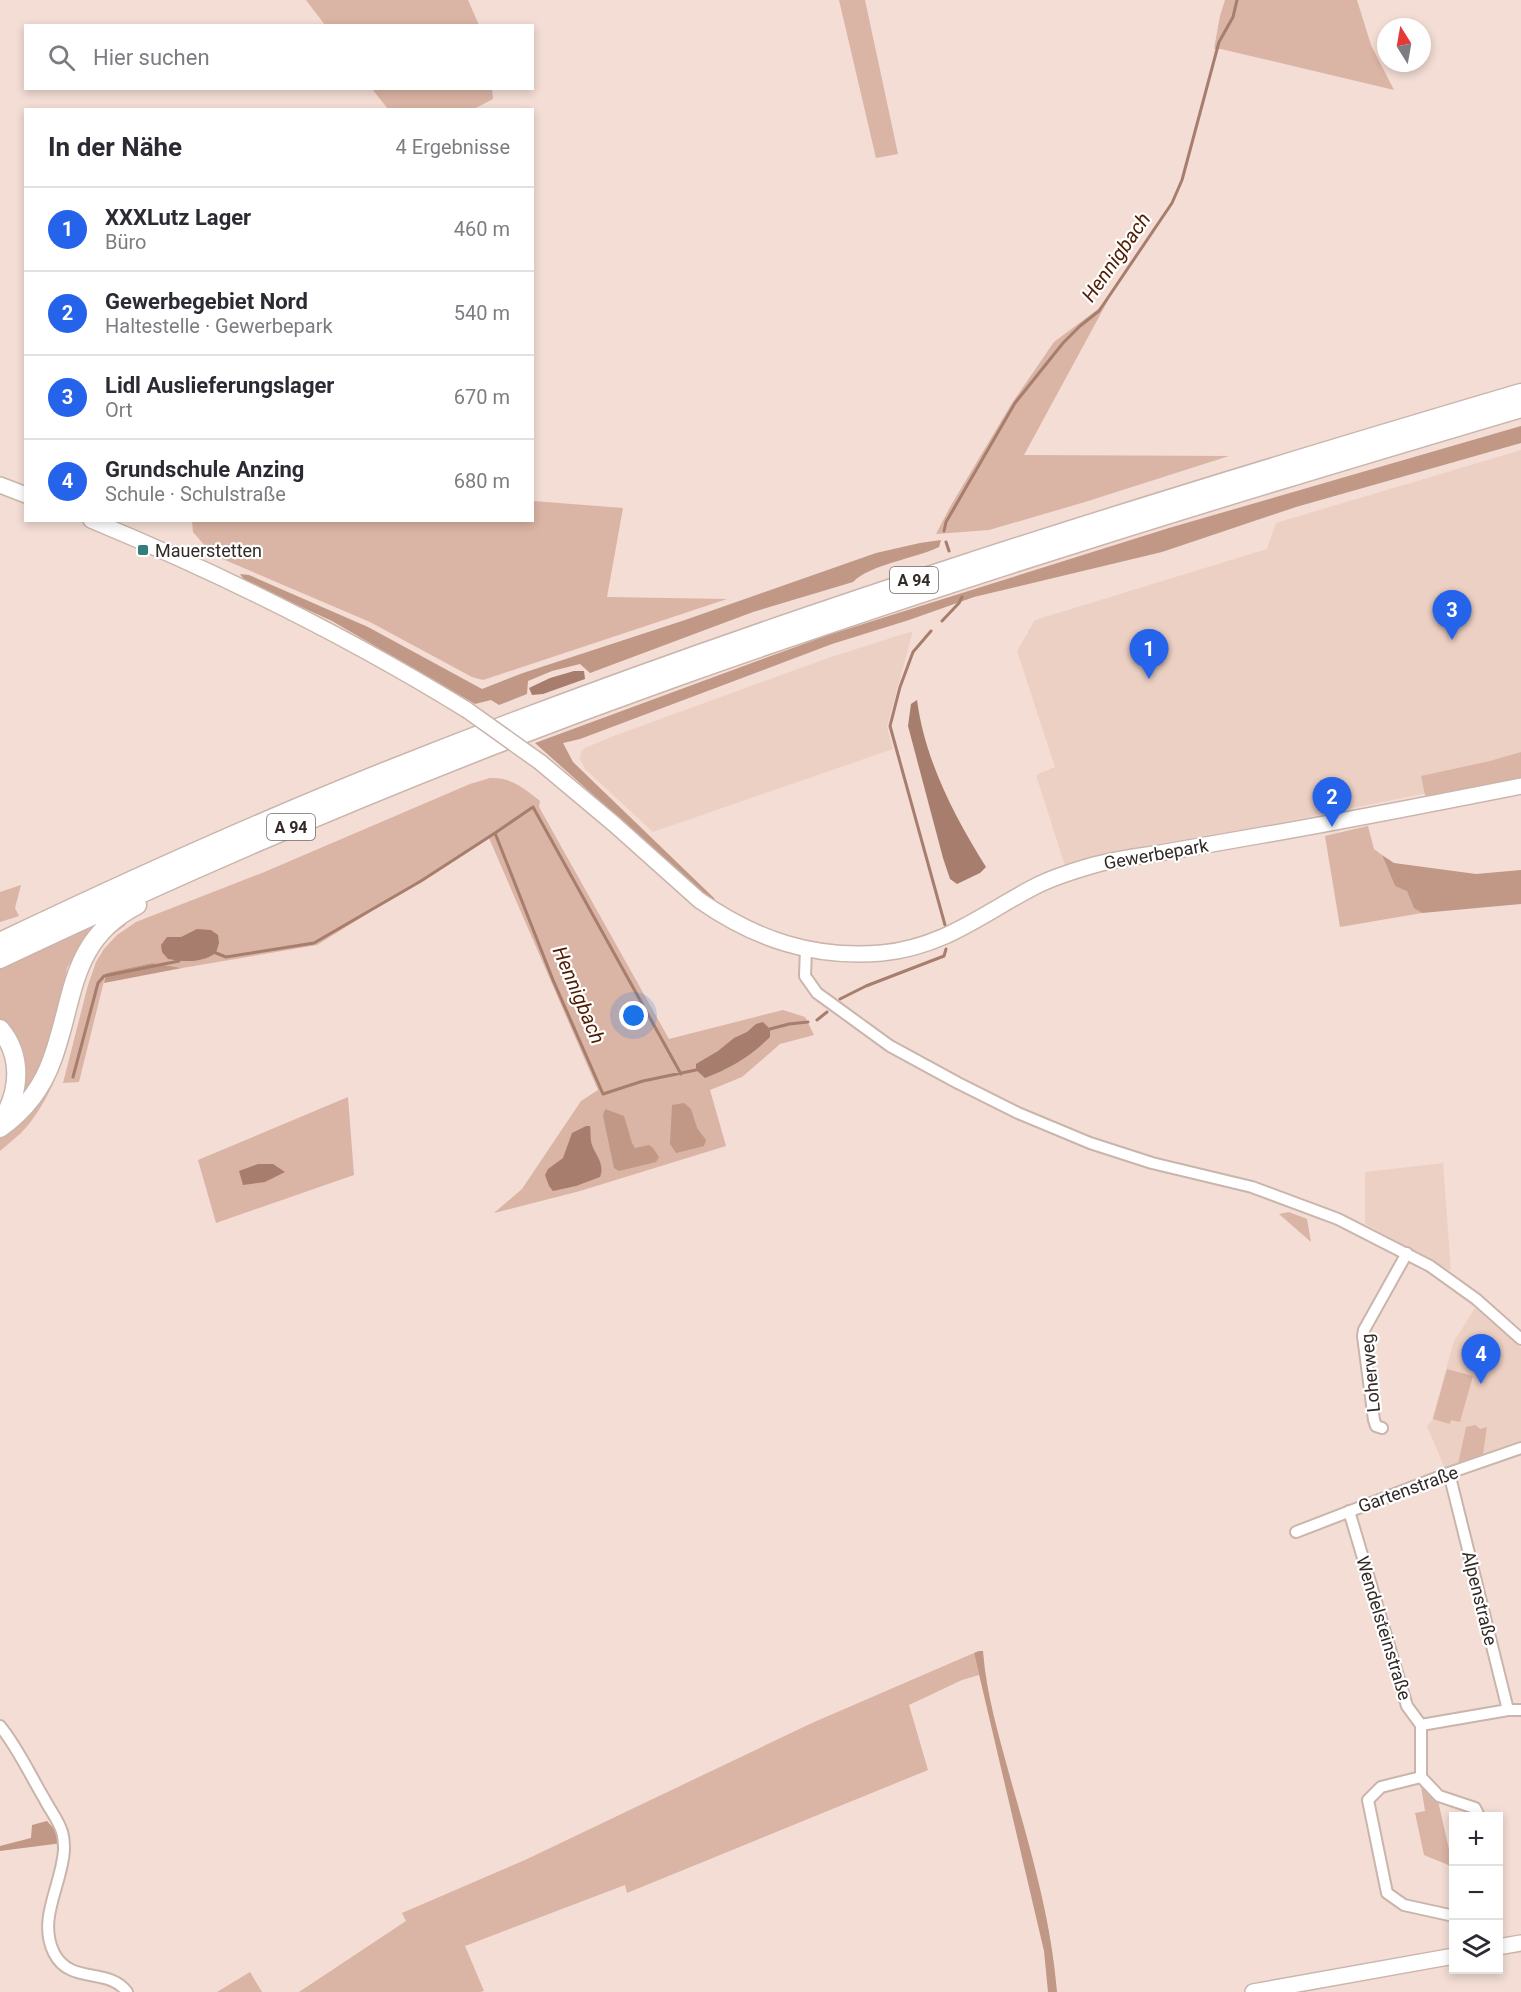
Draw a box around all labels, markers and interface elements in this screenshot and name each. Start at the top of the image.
north arrow [1377,18,1431,72]
search box [24,24,534,90]
icon: search [45,41,78,74]
text: Hier suchen [93,45,210,70]
text: In der Nähe [48,132,182,162]
text: 4 Ergebnisse [396,135,510,159]
text: XXXLutz Lager [105,205,251,230]
water label: Hennigbach [1076,208,1156,306]
text: 1 [62,217,73,241]
text: 460 m [454,217,510,241]
text: Büro [105,230,146,254]
text: Gewerbegebiet Nord [105,289,308,314]
text: 2 [62,301,73,325]
text: 540 m [454,301,510,325]
text: Haltestelle · Gewerbepark [105,314,333,338]
text: Lidl Auslieferungslager [105,373,334,398]
text: 3 [62,385,73,409]
text: 670 m [454,385,510,409]
text: Ort [105,398,133,422]
text: Grundschule Anzing [105,457,304,482]
text: 4 [62,469,73,493]
text: 680 m [454,469,510,493]
text: Schule · Schulstraße [105,482,286,506]
place label: Mauerstetten [155,540,262,561]
marker: Mauerstetten [136,543,150,557]
road number: A 94 [890,567,938,593]
pin: 3 [1432,590,1472,640]
pin: 1 [1130,630,1168,679]
pin: 2 [1312,778,1352,827]
road number: A 94 [267,814,315,840]
street label: Gewerbepark [1102,834,1211,874]
water label: Hennigbach [548,943,610,1047]
your location [619,1001,648,1030]
street label: Loherweg [1356,1333,1384,1413]
pin: 4 [1462,1334,1500,1384]
street label: Gartenstraße [1355,1461,1461,1517]
street label: Alpenstraße [1458,1549,1502,1647]
street label: Wendelsteinstraße [1352,1554,1416,1702]
map controls [1449,1812,1503,1974]
button: + [1449,1812,1503,1866]
button: − [1449,1866,1503,1920]
button: layers [1449,1920,1503,1974]

